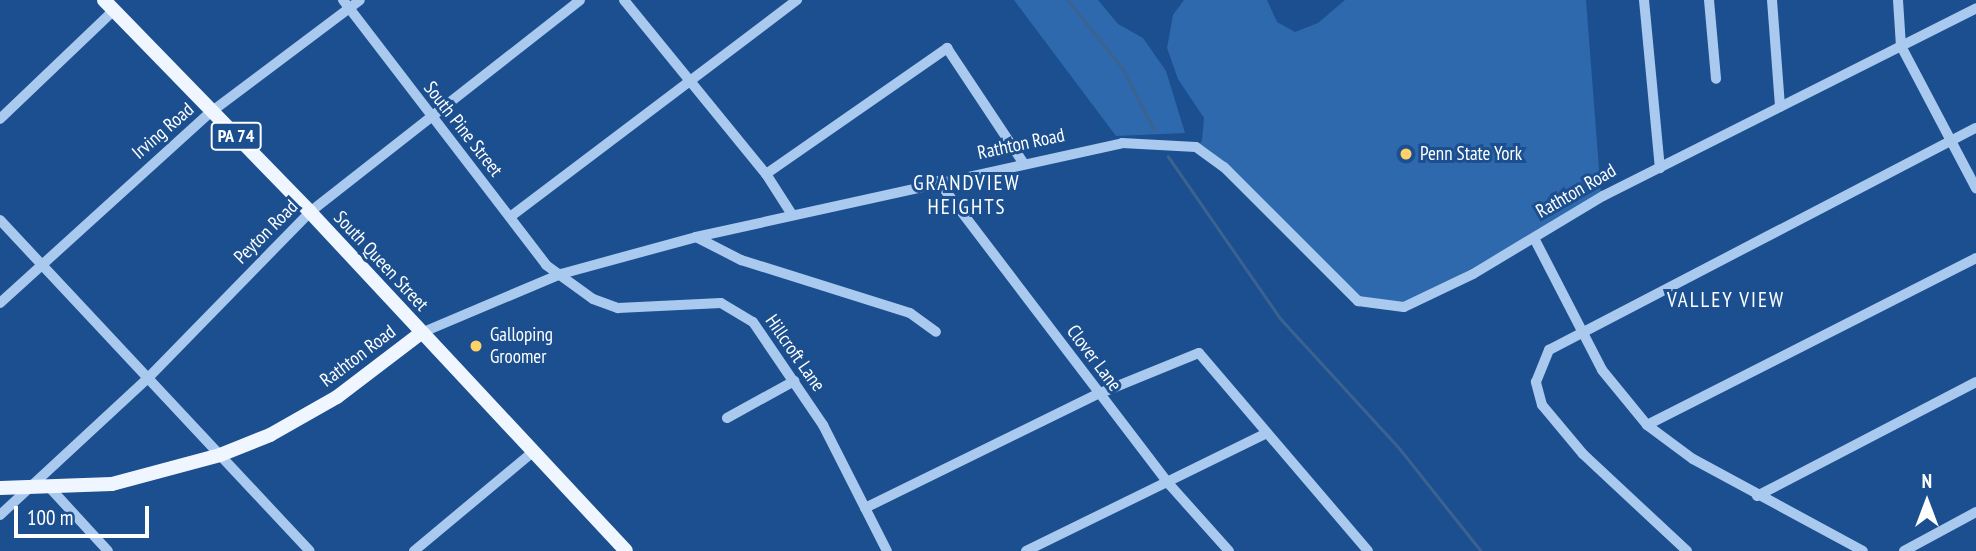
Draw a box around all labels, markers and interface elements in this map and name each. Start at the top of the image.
street label: South Pine Street [419,77,507,181]
street label: Irving Road [128,98,198,164]
road number: PA 74 [210,121,262,150]
street label: Rathton Road [975,124,1067,164]
place label: Penn State York [1420,143,1523,165]
marker: Penn State York [1398,146,1414,162]
street label: Rathton Road [1532,159,1620,223]
district label: GRANDVIEW HEIGHTS [914,170,1020,220]
street label: Peyton Road [229,195,303,269]
street label: South Queen Street [329,206,433,316]
district label: VALLEY VIEW [1668,287,1784,313]
street label: Hillcroft Lane [760,310,830,396]
street label: Rathton Road [316,320,400,392]
street label: Clover Lane [1062,320,1126,396]
place label: Galloping Groomer [490,324,553,368]
marker: Galloping Groomer [468,338,484,354]
north arrow [1892,467,1962,537]
text: N [1922,469,1932,493]
scale bar [18,491,152,536]
text: 100 m [27,504,73,531]

